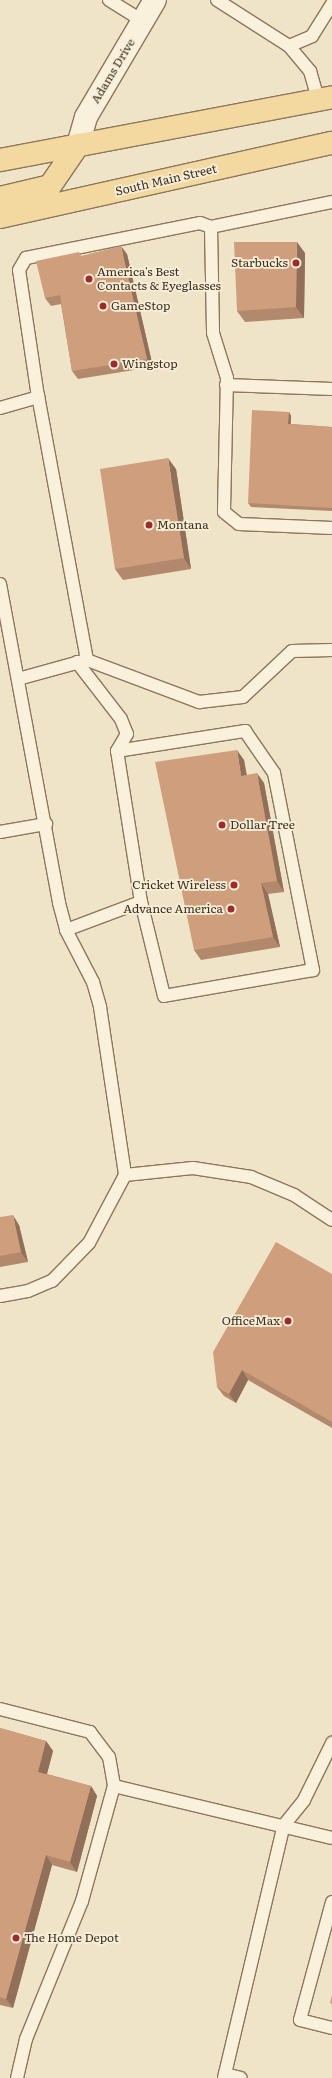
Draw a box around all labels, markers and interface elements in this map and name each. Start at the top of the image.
street label: Adams Drive [88,36,138,106]
street label: South Main Street [114,161,218,199]
place label: Starbucks [231,256,288,270]
marker: Starbucks [291,258,301,268]
place label: America's Best Contacts & Eyeglasses [97,265,221,293]
marker: America's Best Contacts & Eyeglasses [84,274,94,284]
place label: GameStop [111,299,170,313]
marker: GameStop [98,301,108,311]
place label: Wingstop [122,357,178,371]
marker: Wingstop [109,359,119,369]
place label: Montana [157,518,209,532]
marker: Montana [144,520,154,530]
place label: Dollar Tree [230,818,295,832]
marker: Dollar Tree [217,820,227,830]
place label: Cricket Wireless [132,878,226,892]
marker: Cricket Wireless [229,880,239,890]
place label: Advance America [123,902,223,916]
marker: Advance America [226,904,236,914]
place label: OfficeMax [222,1314,280,1328]
marker: OfficeMax [283,1316,293,1326]
place label: The Home Depot [24,1931,119,1945]
marker: The Home Depot [11,1933,21,1943]

